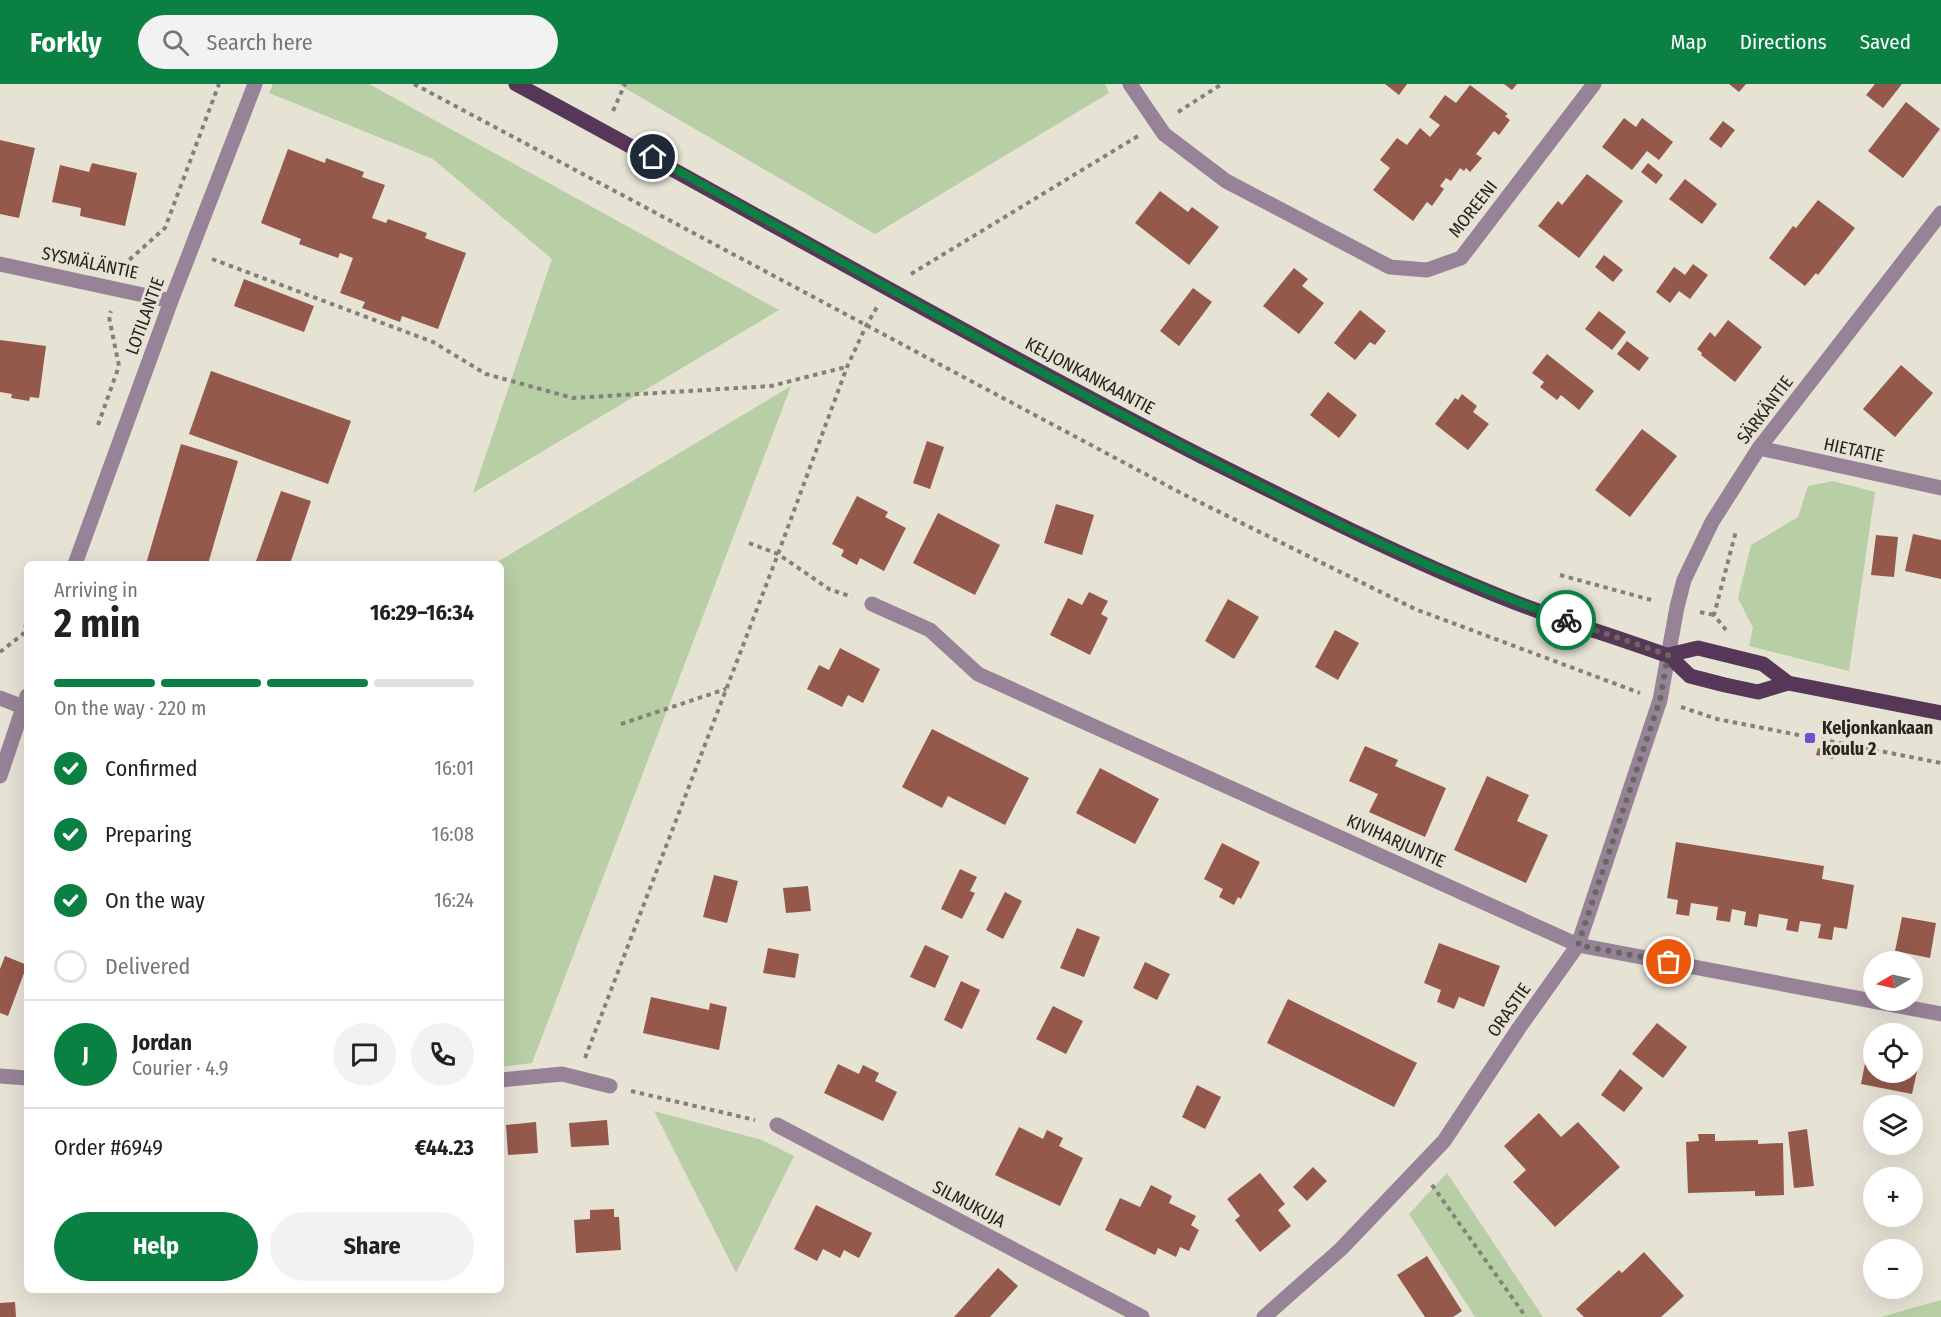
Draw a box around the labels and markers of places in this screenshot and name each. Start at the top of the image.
pin [627,131,678,182]
place label: Keljonkankaan koulu 2 [1822,717,1933,760]
marker: Keljonkankaan koulu 2 [1803,731,1817,745]
pin [1643,936,1694,987]

